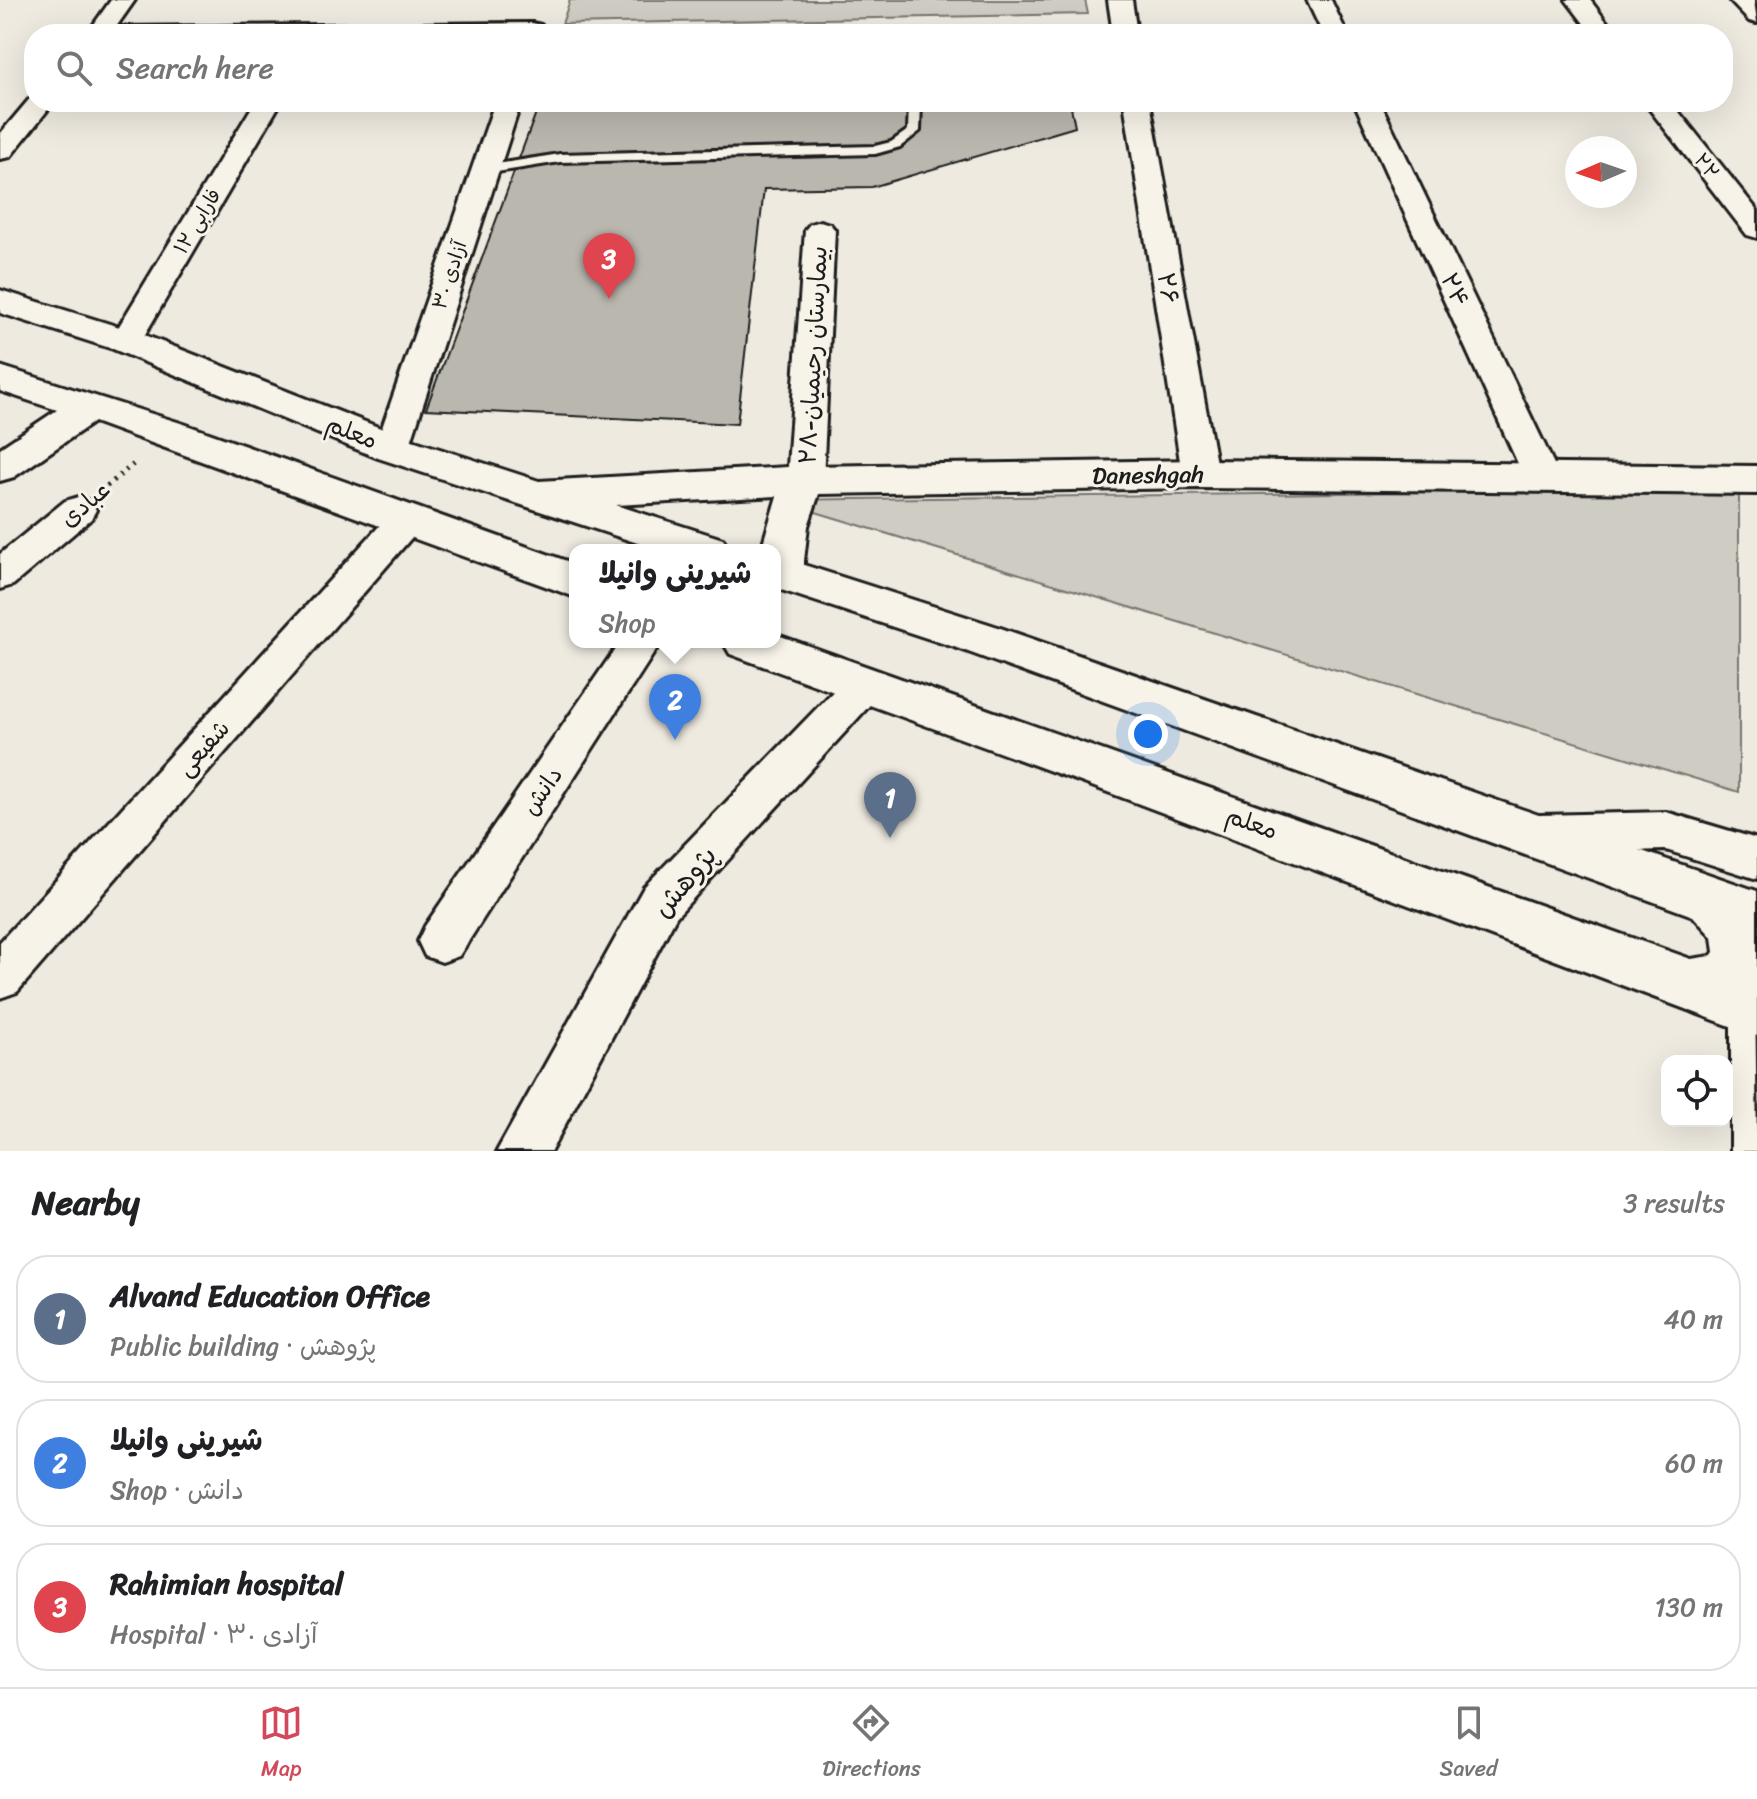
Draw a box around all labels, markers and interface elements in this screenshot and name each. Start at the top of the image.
search box [24,24,1733,112]
text: Search here [116,41,274,95]
icon: search [52,46,96,90]
north arrow [1565,136,1637,208]
street label: ۲۲ [1684,145,1729,188]
street label: فارابی ۱۲ [164,181,231,261]
pin: 3 [583,233,635,299]
street label: آزادی ۳۰ [422,235,477,314]
street label: ۲۸-بیمارستان رحیمیان [786,245,840,465]
street label: ۲۴ [1429,266,1481,314]
street label: ۲۶ [1145,269,1191,307]
street label: معلم [320,403,384,461]
street label: Daneshgah [1092,453,1204,497]
street label: عبادی [50,470,120,538]
popup [569,544,781,648]
text: شیرینی وانیلا [599,546,751,600]
text: Shop [599,600,655,646]
pin: 2 [649,674,701,740]
street label: شفیعی [165,710,241,786]
your location [1128,714,1168,754]
street label: دانش [510,758,574,824]
pin: 1 [864,772,916,838]
street label: معلم [1220,794,1284,852]
street label: پژوهش [639,834,730,929]
map controls [1661,1055,1733,1127]
button: locate [1661,1055,1733,1127]
text: Nearby [32,1173,140,1233]
text: 3 results [1623,1180,1725,1226]
text: Alvand Education Office [110,1269,430,1323]
text: 1 [54,1296,66,1342]
text: 40 m [1664,1296,1723,1342]
text: Public building · پژوهش [110,1323,377,1369]
text: شیرینی وانیلا [110,1413,263,1467]
text: 2 [52,1440,68,1486]
text: 60 m [1665,1440,1723,1486]
text: Shop · دانش [110,1467,244,1513]
text: Rahimian hospital [110,1557,343,1611]
text: 3 [53,1584,67,1630]
text: 130 m [1654,1584,1723,1630]
text: Hospital · آزادی ۳۰ [110,1611,317,1657]
tab: Map [259,1701,303,1788]
tab: Directions [822,1701,921,1788]
tab: Saved [1440,1701,1498,1788]

